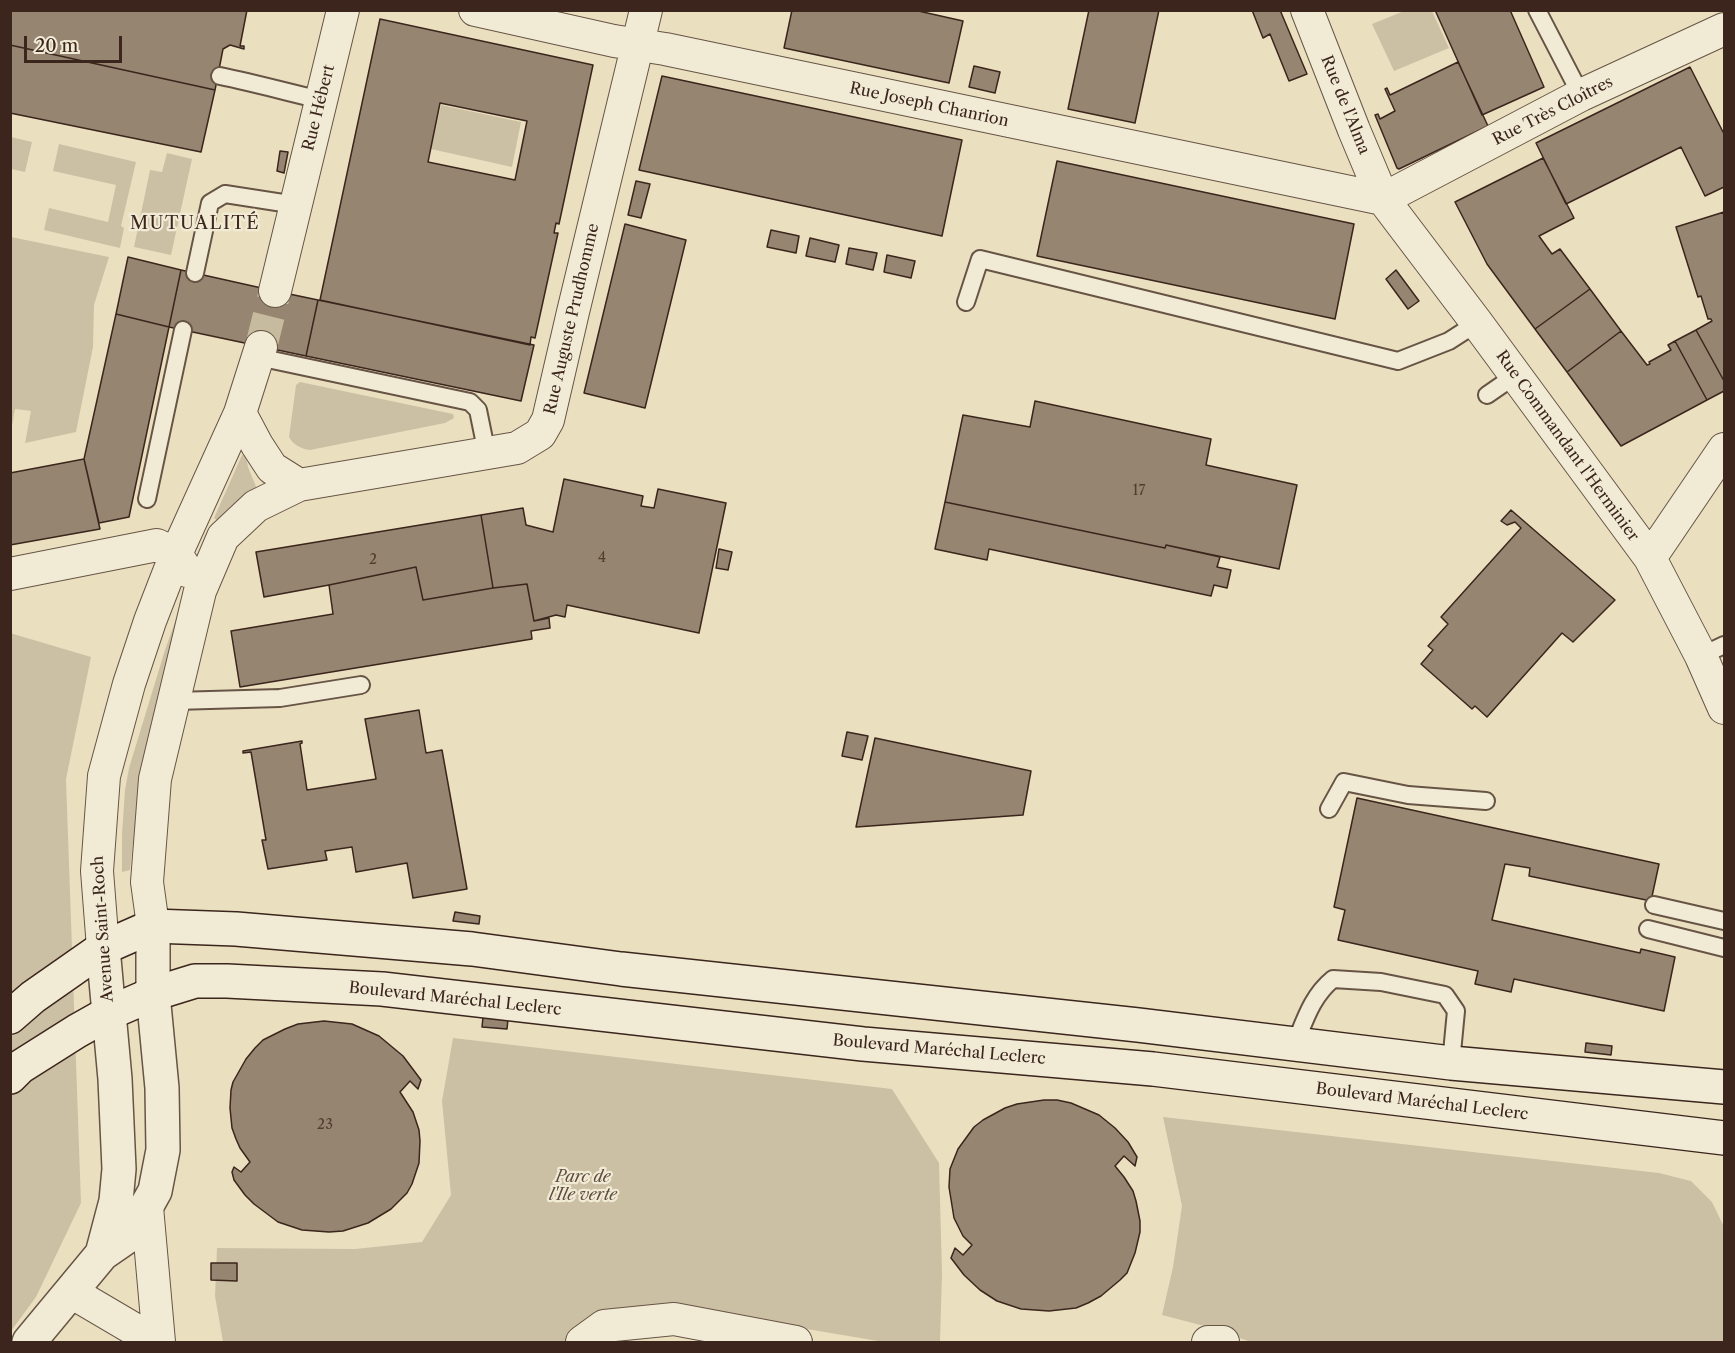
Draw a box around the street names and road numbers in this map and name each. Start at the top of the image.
street label: Rue de l'Alma [1316,53,1374,157]
street label: Rue Hébert [299,63,339,153]
street label: Rue Très Cloîtres [1490,72,1616,150]
street label: Rue Joseph Chanrion [848,79,1010,131]
street label: Rue Auguste Prudhomme [541,221,603,417]
street label: Rue Commandant l'Herminier [1491,347,1643,545]
street label: Avenue Saint-Roch [88,855,118,1003]
street label: Boulevard Maréchal Leclerc [348,978,562,1020]
street label: Boulevard Maréchal Leclerc [832,1031,1046,1069]
street label: Boulevard Maréchal Leclerc [1315,1079,1529,1125]

